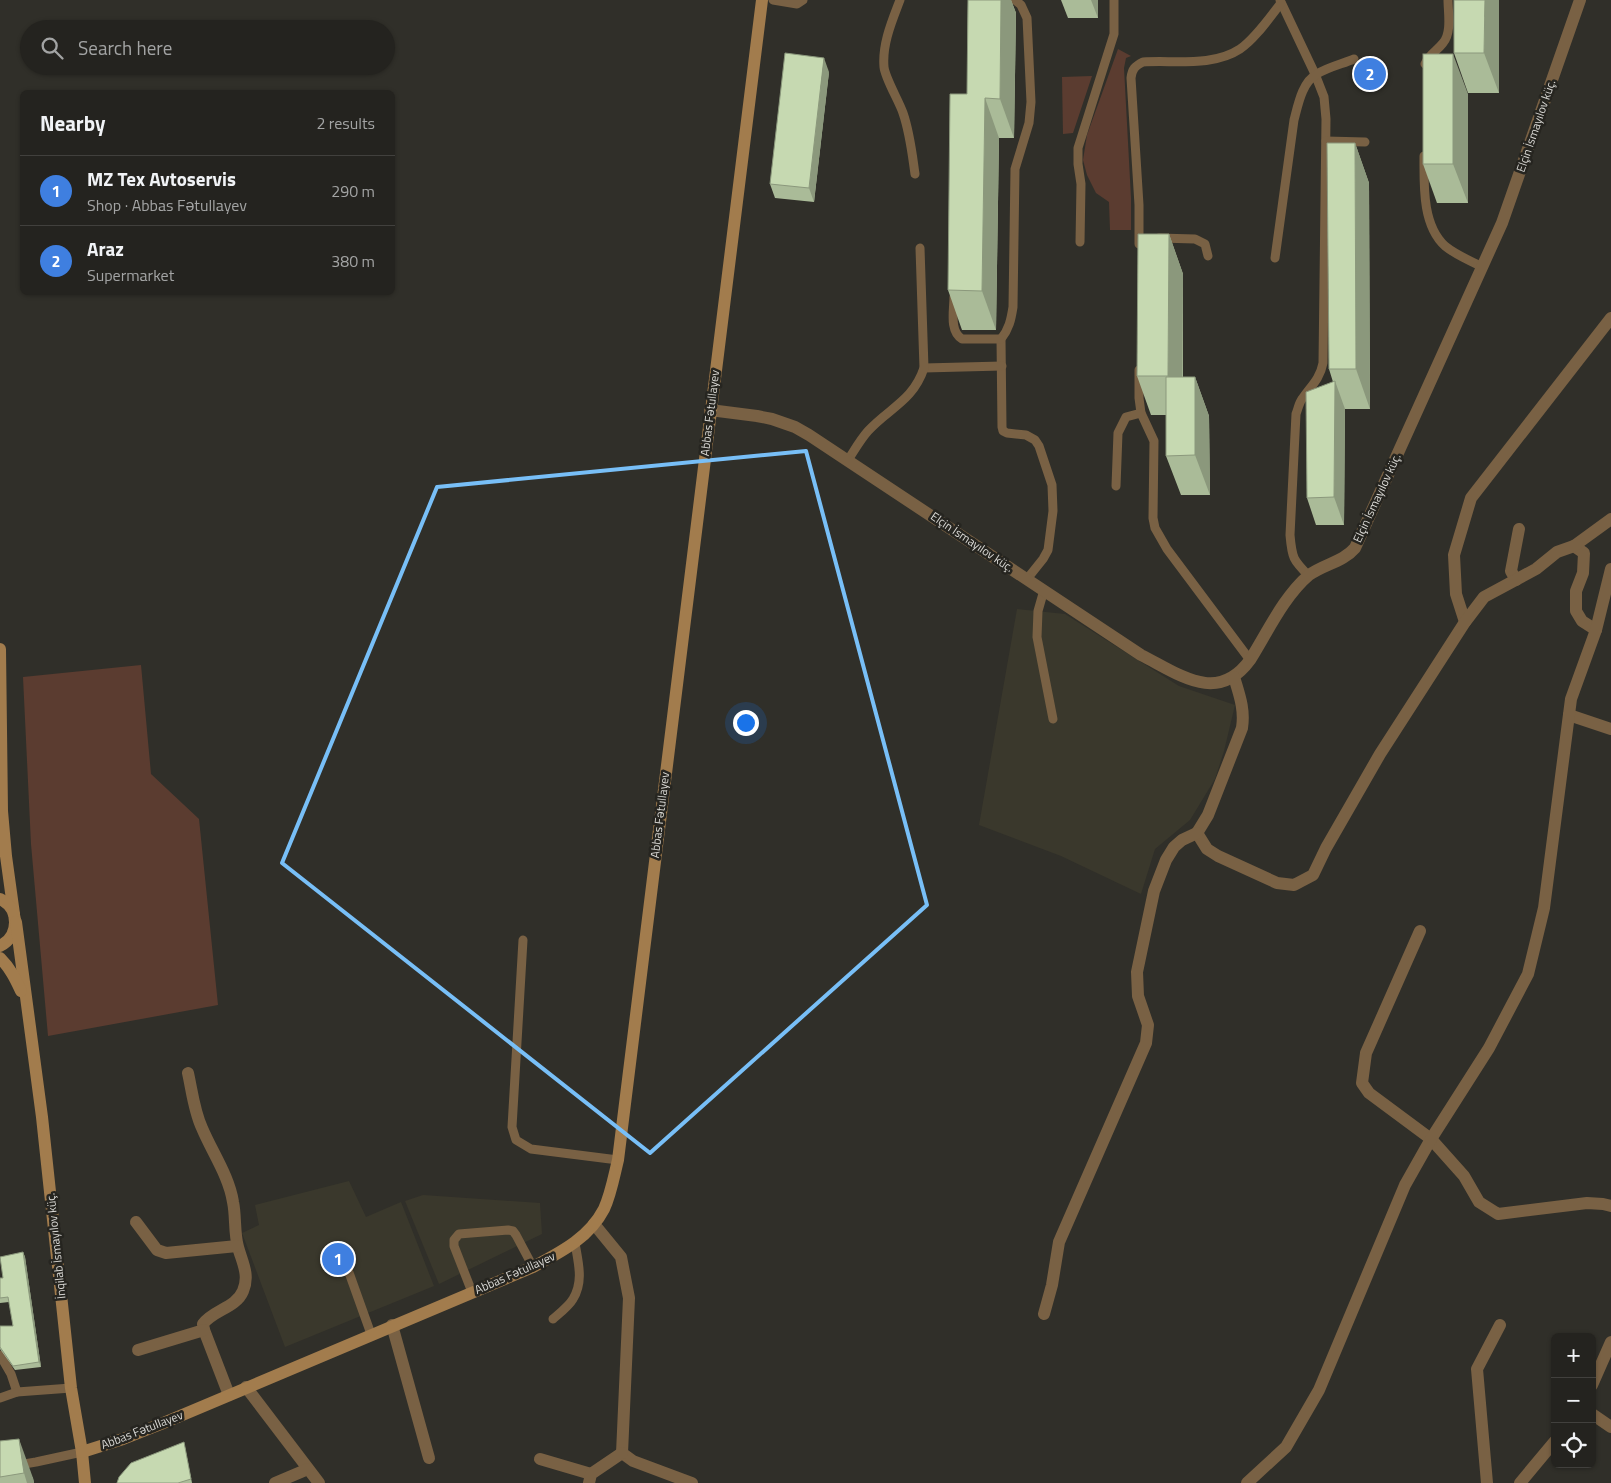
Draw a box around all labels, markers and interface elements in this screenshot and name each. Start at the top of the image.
search box [20,20,395,75]
text: Search here [78,33,172,62]
icon: search [38,34,66,62]
pin: 2 [1354,55,1386,93]
street label: Elçin İsmayılov küç. [1511,77,1560,175]
text: Nearby [40,107,105,139]
text: 2 results [316,111,375,135]
text: MZ Tex Avtoservis [87,164,236,193]
text: 1 [52,179,60,203]
text: 290 m [331,179,375,203]
text: Shop · Abbas Fətullayev [87,193,247,217]
text: Araz [87,234,124,263]
text: 2 [52,249,60,273]
text: 380 m [331,249,375,273]
text: Supermarket [87,263,174,287]
street label: Abbas Fətullayev [695,369,724,457]
street label: Elçin İsmayılov küç. [1348,450,1406,546]
street label: Elçin İsmayılov küç. [927,507,1018,576]
your location [733,710,759,736]
street label: Abbas Fətullayev [645,771,674,859]
street label: İnqilab İsmayılov küç. [40,1192,71,1300]
pin: 1 [322,1240,354,1278]
street label: Abbas Fətullayev [471,1246,558,1299]
map controls [1551,1333,1596,1468]
button: + [1551,1333,1596,1378]
button: − [1551,1378,1596,1423]
street label: Abbas Fətullayev [98,1405,186,1454]
button: locate [1551,1423,1596,1468]

